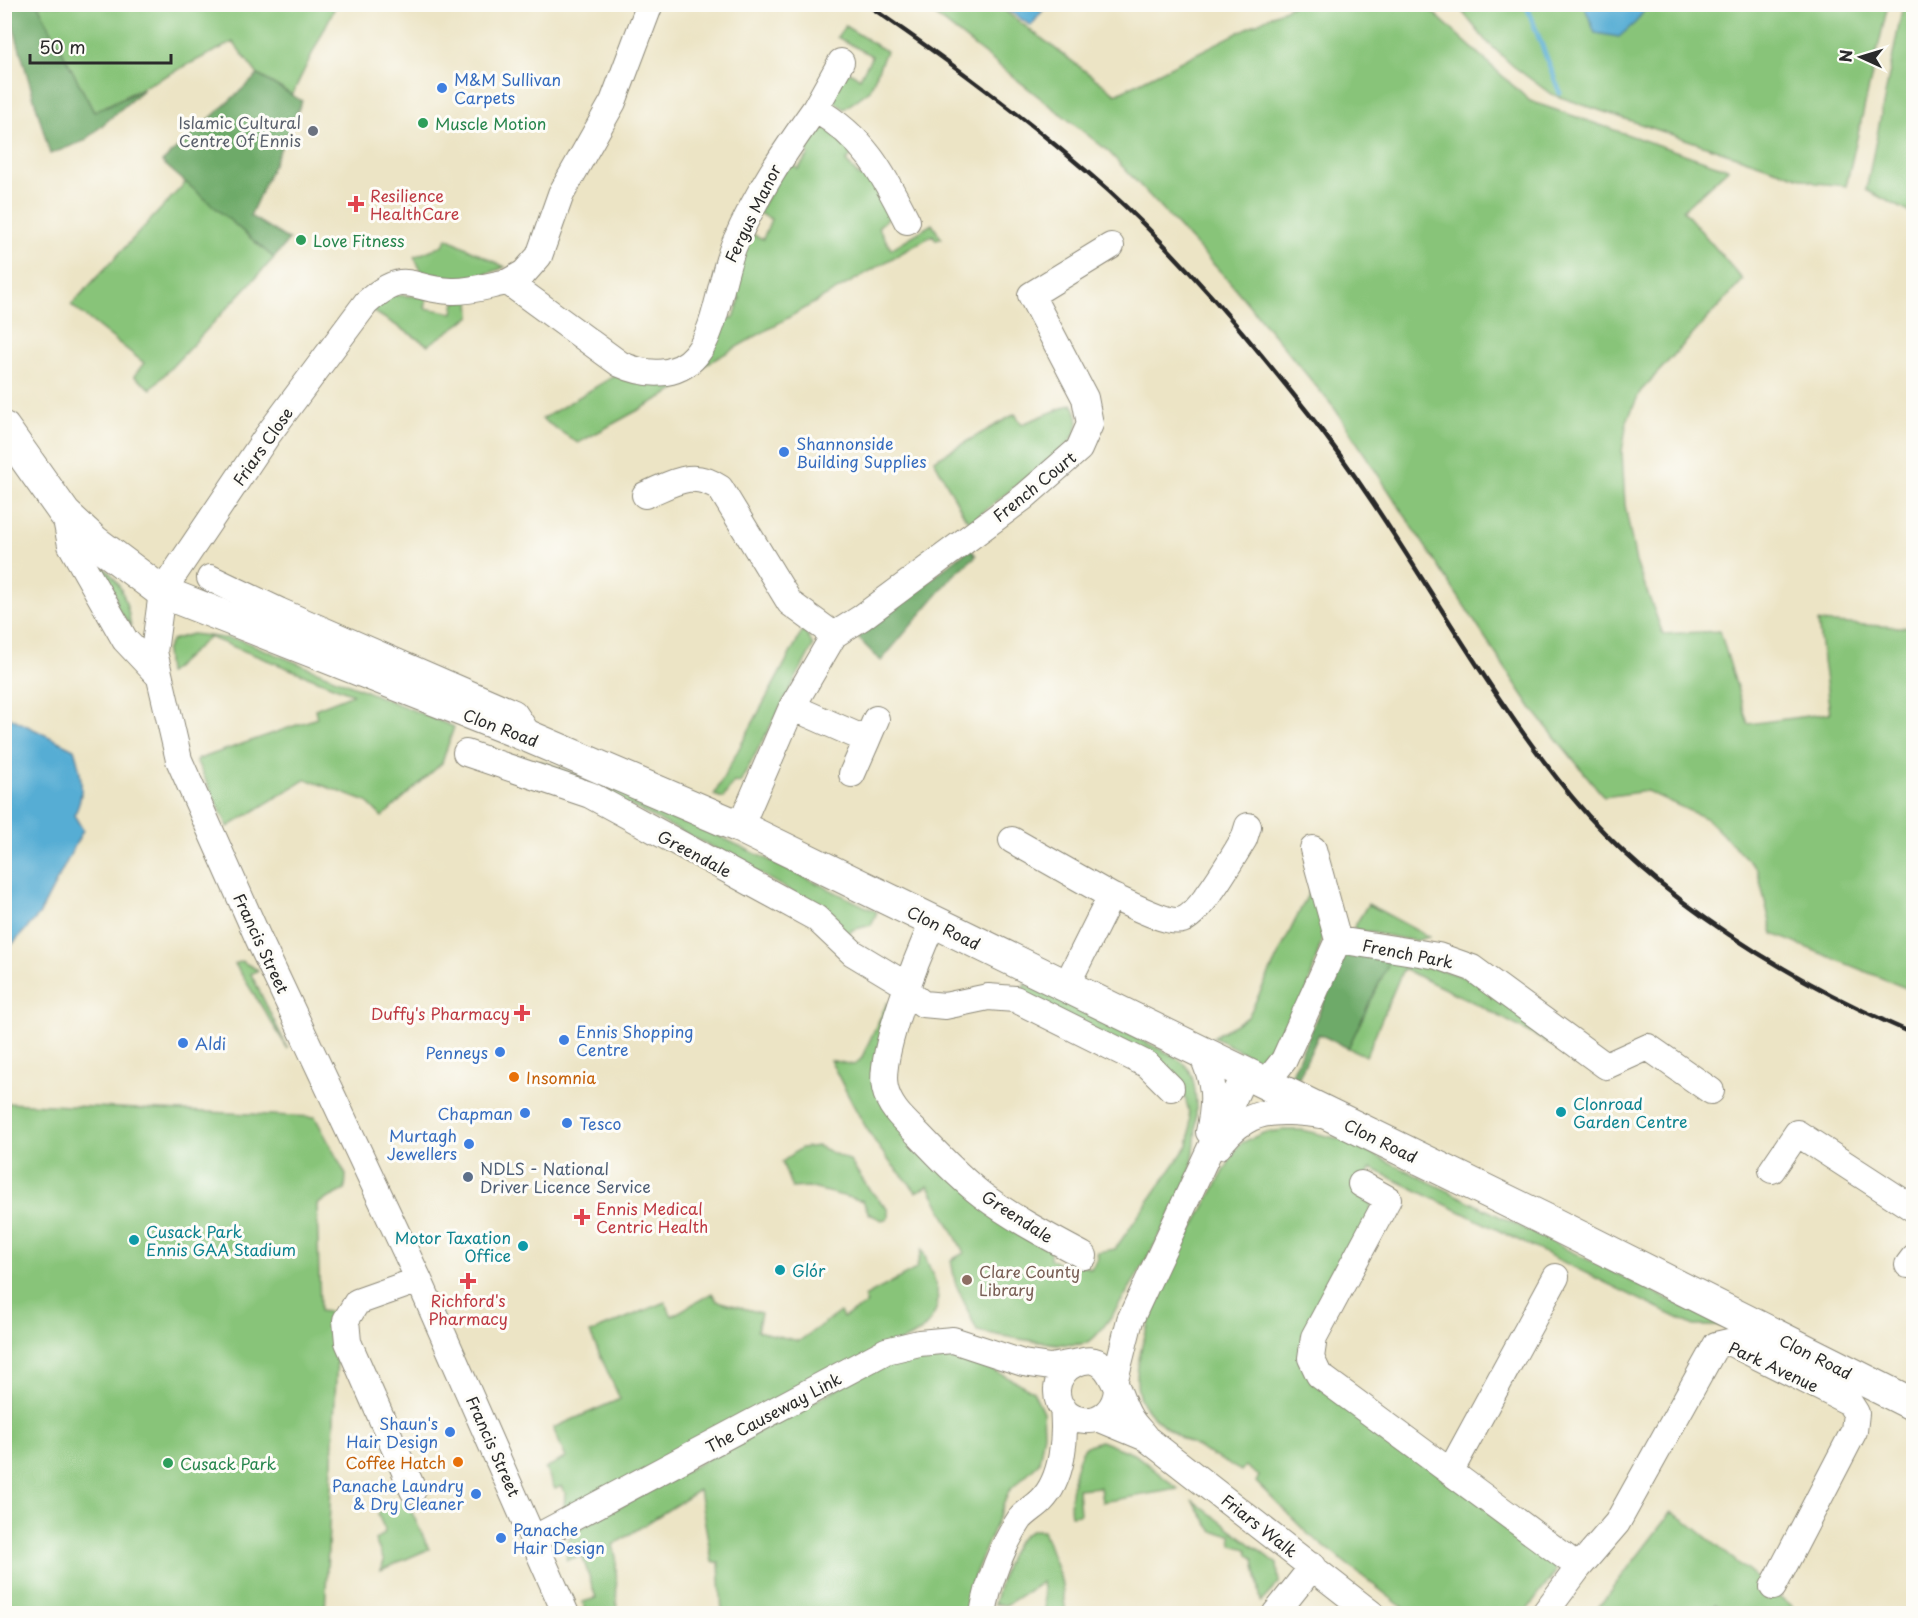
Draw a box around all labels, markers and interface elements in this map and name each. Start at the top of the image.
scale bar [30,27,171,65]
north arrow [1831,27,1891,87]
text: 50 m [39,33,86,60]
text: N [1833,49,1857,63]
place label: M&M Sullivan Carpets [454,67,561,109]
marker: M&M Sullivan Carpets [435,81,449,95]
place label: Islamic Cultural Centre Of Ennis [179,110,301,152]
place label: Muscle Motion [435,111,546,135]
marker: Muscle Motion [416,116,430,130]
marker: Islamic Cultural Centre Of Ennis [306,124,320,138]
street label: Fergus Manor [718,159,786,266]
place label: Resilience HealthCare [370,183,459,225]
marker: Resilience HealthCare [347,195,365,213]
place label: Love Fitness [313,228,405,252]
marker: Love Fitness [294,233,308,247]
street label: Friars Close [226,402,298,490]
place label: Shannonside Building Supplies [796,431,927,473]
marker: Shannonside Building Supplies [777,445,791,459]
street label: French Court [987,445,1081,527]
street label: Clon Road [460,702,542,752]
street label: Greendale [654,823,736,883]
street label: Francis Street [228,889,296,997]
street label: Clon Road [903,899,985,955]
street label: French Park [1360,932,1456,974]
place label: Duffy's Pharmacy [371,1001,510,1025]
marker: Duffy's Pharmacy [515,1006,529,1020]
place label: Ennis Shopping Centre [576,1019,693,1061]
place label: Aldi [195,1031,226,1055]
marker: Ennis Shopping Centre [557,1033,571,1047]
marker: Aldi [176,1036,190,1050]
place label: Penneys [425,1040,488,1064]
marker: Penneys [493,1045,507,1059]
place label: Insomnia [526,1065,596,1089]
marker: Insomnia [507,1070,521,1084]
place label: Clonroad Garden Centre [1573,1091,1688,1133]
place label: Chapman [438,1101,513,1125]
marker: Clonroad Garden Centre [1554,1105,1568,1119]
marker: Chapman [518,1106,532,1120]
place label: Tesco [579,1111,622,1135]
street label: Clon Road [1340,1112,1422,1168]
marker: Tesco [560,1116,574,1130]
place label: Murtagh Jewellers [387,1123,457,1165]
marker: Murtagh Jewellers [462,1137,476,1151]
place label: NDLS - National Driver Licence Service [480,1156,651,1198]
marker: NDLS - National Driver Licence Service [461,1170,475,1184]
street label: Greendale [978,1184,1058,1248]
place label: Ennis Medical Centric Health [596,1196,708,1238]
marker: Ennis Medical Centric Health [573,1208,591,1226]
place label: Cusack Park Ennis GAA Stadium [146,1219,296,1261]
place label: Motor Taxation Office [395,1225,511,1267]
marker: Cusack Park Ennis GAA Stadium [127,1233,141,1247]
marker: Motor Taxation Office [516,1239,530,1253]
place label: Glór [792,1258,826,1282]
place label: Clare County Library [979,1259,1080,1301]
marker: Glór [773,1263,787,1277]
marker: Clare County Library [960,1273,974,1287]
marker: Richford's Pharmacy [461,1274,475,1288]
place label: Richford's Pharmacy [428,1288,508,1330]
street label: Clon Road [1775,1327,1857,1385]
street label: Park Avenue [1725,1335,1823,1397]
street label: The Causeway Link [701,1366,846,1458]
street label: Francis Street [461,1392,527,1501]
place label: Shaun's Hair Design [346,1411,438,1453]
marker: Shaun's Hair Design [443,1425,457,1439]
place label: Coffee Hatch [345,1450,446,1474]
place label: Cusack Park [180,1451,277,1475]
marker: Coffee Hatch [451,1455,465,1469]
marker: Cusack Park [161,1456,175,1470]
place label: Panache Laundry & Dry Cleaner [332,1473,465,1515]
marker: Panache Laundry & Dry Cleaner [469,1487,483,1501]
street label: Friars Walk [1217,1488,1303,1563]
place label: Panache Hair Design [513,1517,605,1559]
marker: Panache Hair Design [494,1531,508,1545]

